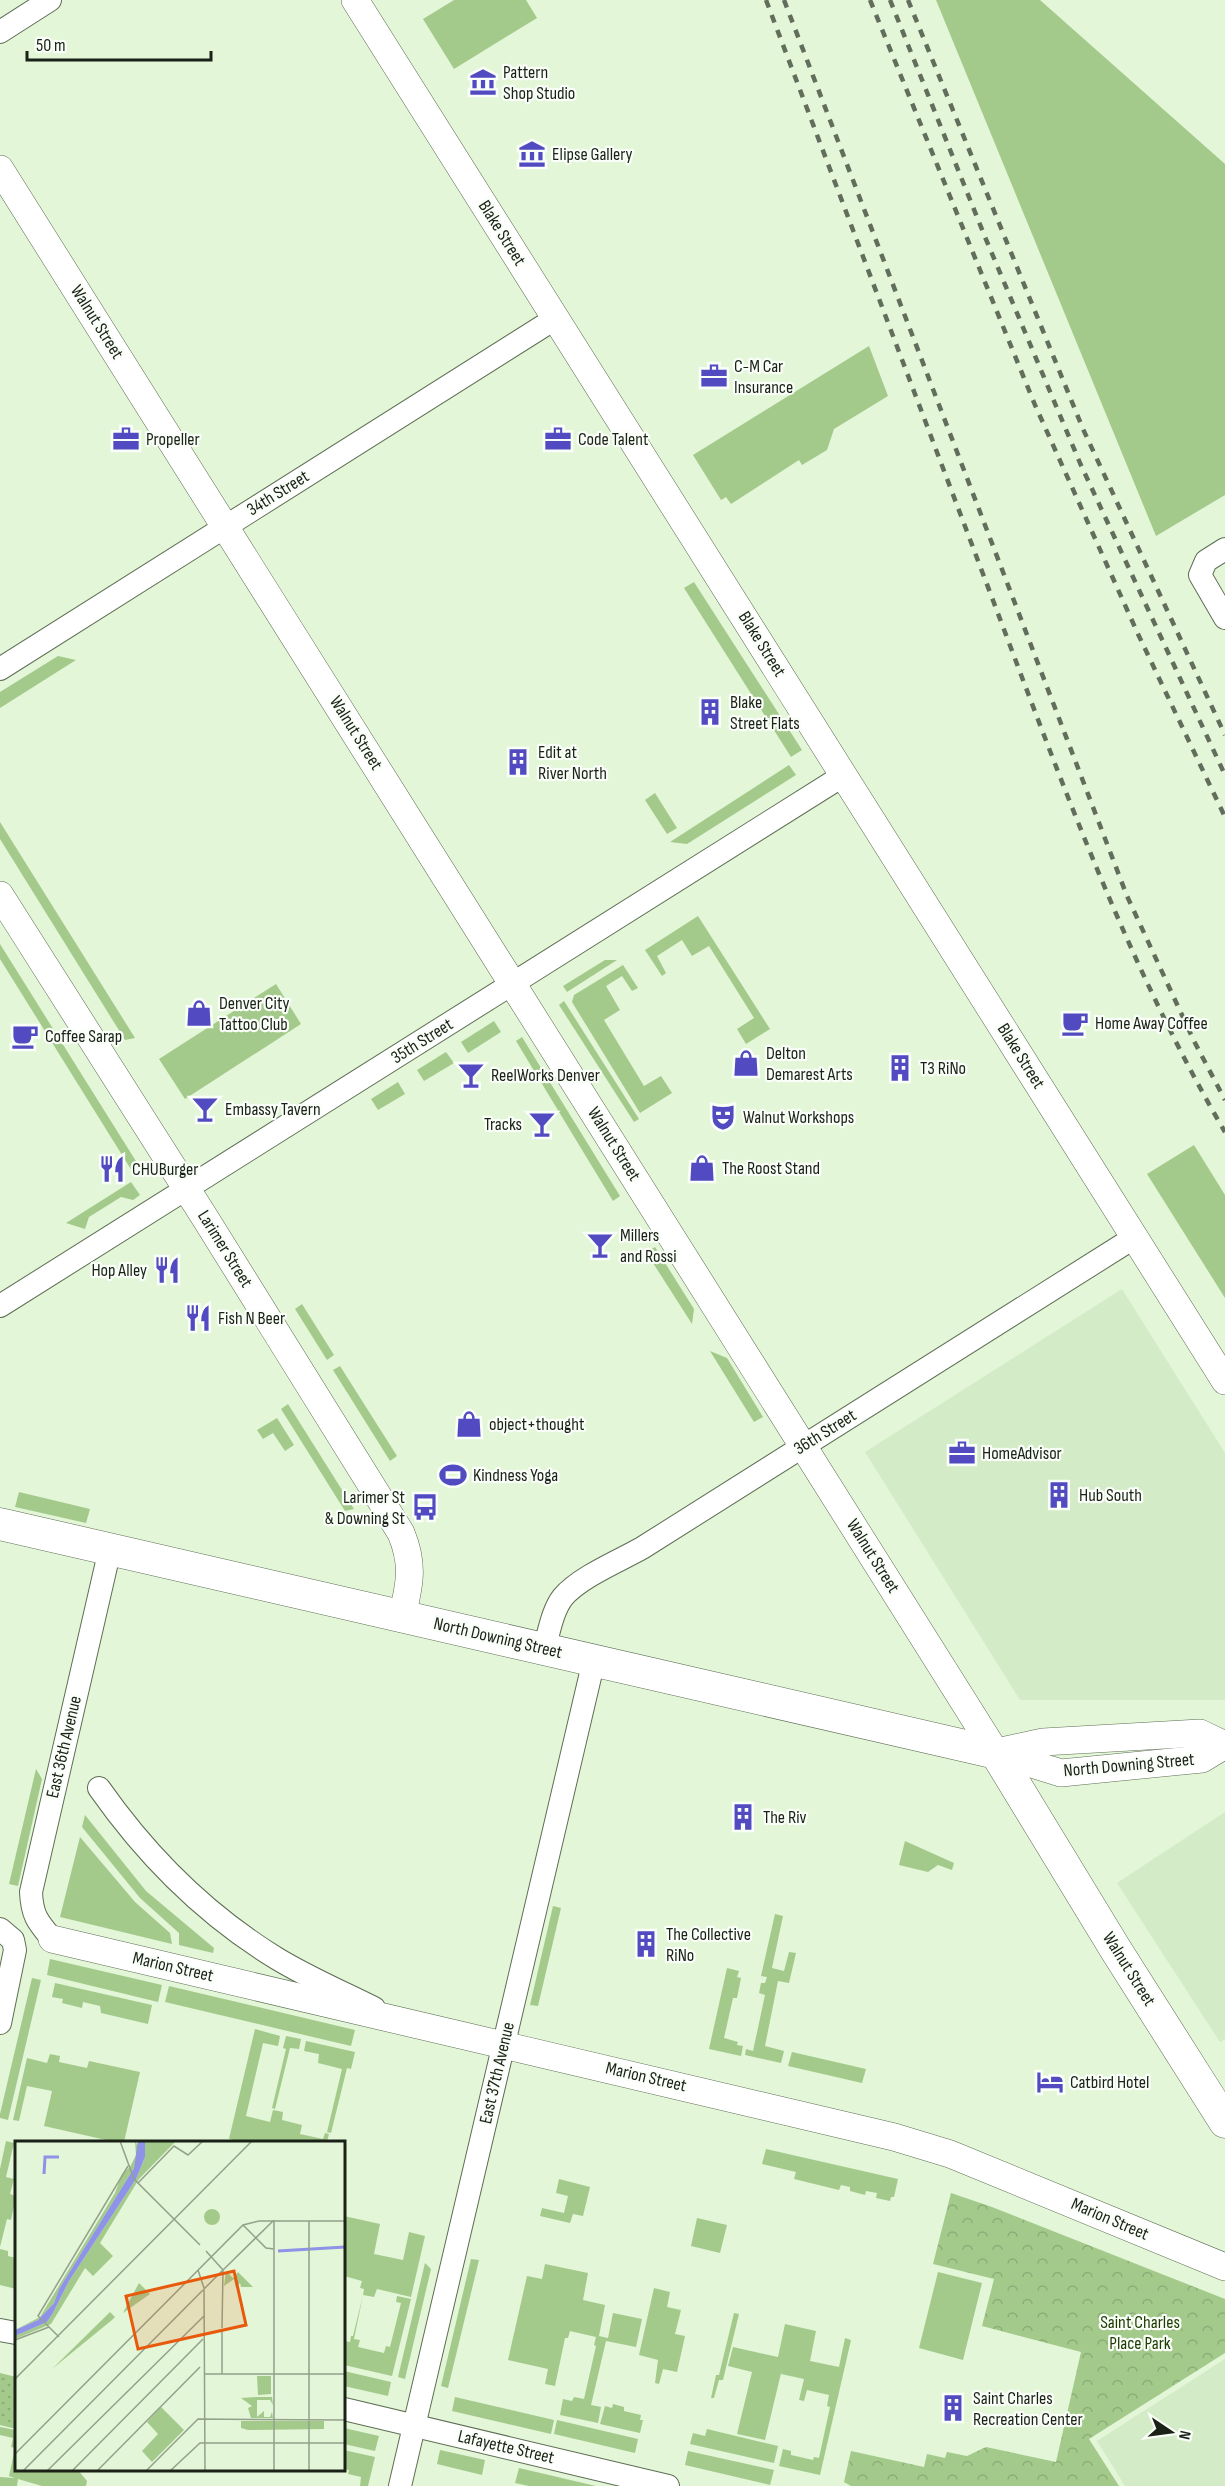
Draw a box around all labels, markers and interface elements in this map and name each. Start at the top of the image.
scale bar [27,24,212,62]
text: 50 m [36,35,66,56]
place label: Pattern Shop Studio [503,62,575,104]
museum icon: Pattern Shop Studio [468,67,498,97]
museum icon: Elipse Gallery [517,139,547,169]
place label: Elipse Gallery [552,144,633,165]
street label: Blake Street [474,196,531,270]
street label: Walnut Street [66,281,128,363]
place label: C-M Car Insurance [734,356,793,398]
office icon: C-M Car Insurance [699,361,729,391]
office icon: Propeller [111,424,141,454]
office icon: Code Talent [543,424,573,454]
place label: Propeller [146,429,200,450]
place label: Code Talent [578,429,649,450]
street label: 34th Street [243,466,313,520]
street label: Blake Street [734,607,791,681]
street label: Walnut Street [325,692,387,774]
place label: Blake Street Flats [730,692,800,734]
building icon: Blake Street Flats [695,697,725,727]
place label: Edit at River North [538,742,607,784]
building icon: Edit at River North [503,747,533,777]
place label: Denver City Tattoo Club [219,993,289,1035]
shop icon: Denver City Tattoo Club [184,998,214,1028]
cafe icon: Home Away Coffee [1060,1008,1090,1038]
place label: Home Away Coffee [1095,1013,1208,1034]
street label: 35th Street [387,1014,457,1068]
street label: Blake Street [993,1019,1050,1093]
cafe icon: Coffee Sarap [10,1021,40,1051]
place label: Coffee Sarap [45,1026,122,1047]
place label: Delton Demarest Arts [766,1043,853,1085]
shop icon: Delton Demarest Arts [731,1048,761,1078]
building icon: T3 RiNo [885,1053,915,1083]
place label: T3 RiNo [920,1058,966,1079]
bar icon: ReelWorks Denver [456,1060,486,1090]
place label: ReelWorks Denver [491,1065,600,1086]
bar icon: Embassy Tavern [190,1094,220,1124]
place label: Embassy Tavern [225,1099,321,1120]
theatre icon: Walnut Workshops [708,1102,738,1132]
street label: Walnut Street [583,1103,645,1185]
place label: Walnut Workshops [743,1107,854,1128]
bar icon: Tracks [527,1109,557,1139]
place label: Tracks [484,1114,522,1135]
shop icon: The Roost Stand [687,1153,717,1183]
restaurant icon: CHUBurger [97,1154,127,1184]
place label: The Roost Stand [722,1158,820,1179]
place label: CHUBurger [132,1159,199,1180]
street label: Larimer Street [193,1207,257,1292]
place label: Millers and Rossi [620,1225,677,1267]
bar icon: Millers and Rossi [585,1230,615,1260]
restaurant icon: Hop Alley [152,1255,182,1285]
place label: Hop Alley [91,1260,147,1281]
restaurant icon: Fish N Beer [183,1303,213,1333]
place label: Fish N Beer [218,1308,285,1329]
street label: 36th Street [790,1404,860,1459]
shop icon: object+thought [454,1409,484,1439]
place label: object+thought [489,1414,585,1435]
office icon: HomeAdvisor [947,1438,977,1468]
place label: HomeAdvisor [982,1443,1062,1464]
sports icon: Kindness Yoga [438,1460,468,1490]
place label: Kindness Yoga [473,1465,558,1486]
building icon: Hub South [1044,1480,1074,1510]
place label: Hub South [1079,1485,1142,1506]
place label: Larimer St & Downing St [325,1487,406,1529]
bus stop icon: Larimer St & Downing St [410,1492,440,1522]
street label: Walnut Street [842,1515,904,1597]
street label: North Downing Street [432,1613,565,1663]
street label: East 36th Avenue [42,1694,86,1800]
street label: North Downing Street [1063,1749,1196,1781]
building icon: The Riv [728,1802,758,1832]
place label: The Riv [763,1807,807,1828]
place label: The Collective RiNo [666,1924,751,1966]
street label: Walnut Street [1098,1928,1160,2010]
building icon: The Collective RiNo [631,1929,661,1959]
street label: Marion Street [131,1948,216,1987]
street label: East 37th Avenue [475,2020,519,2126]
street label: Marion Street [604,2058,689,2097]
hotel icon: Catbird Hotel [1035,2067,1065,2097]
place label: Catbird Hotel [1070,2072,1149,2093]
inset map [15,2141,345,2471]
street label: Marion Street [1068,2193,1152,2245]
park label: Saint Charles Place Park [1100,2312,1180,2354]
place label: Saint Charles Recreation Center [973,2388,1083,2430]
building icon: Saint Charles Recreation Center [938,2393,968,2423]
north arrow [1141,2402,1201,2462]
street label: Lafayette Street [456,2426,557,2468]
text: N [1174,2429,1194,2441]

